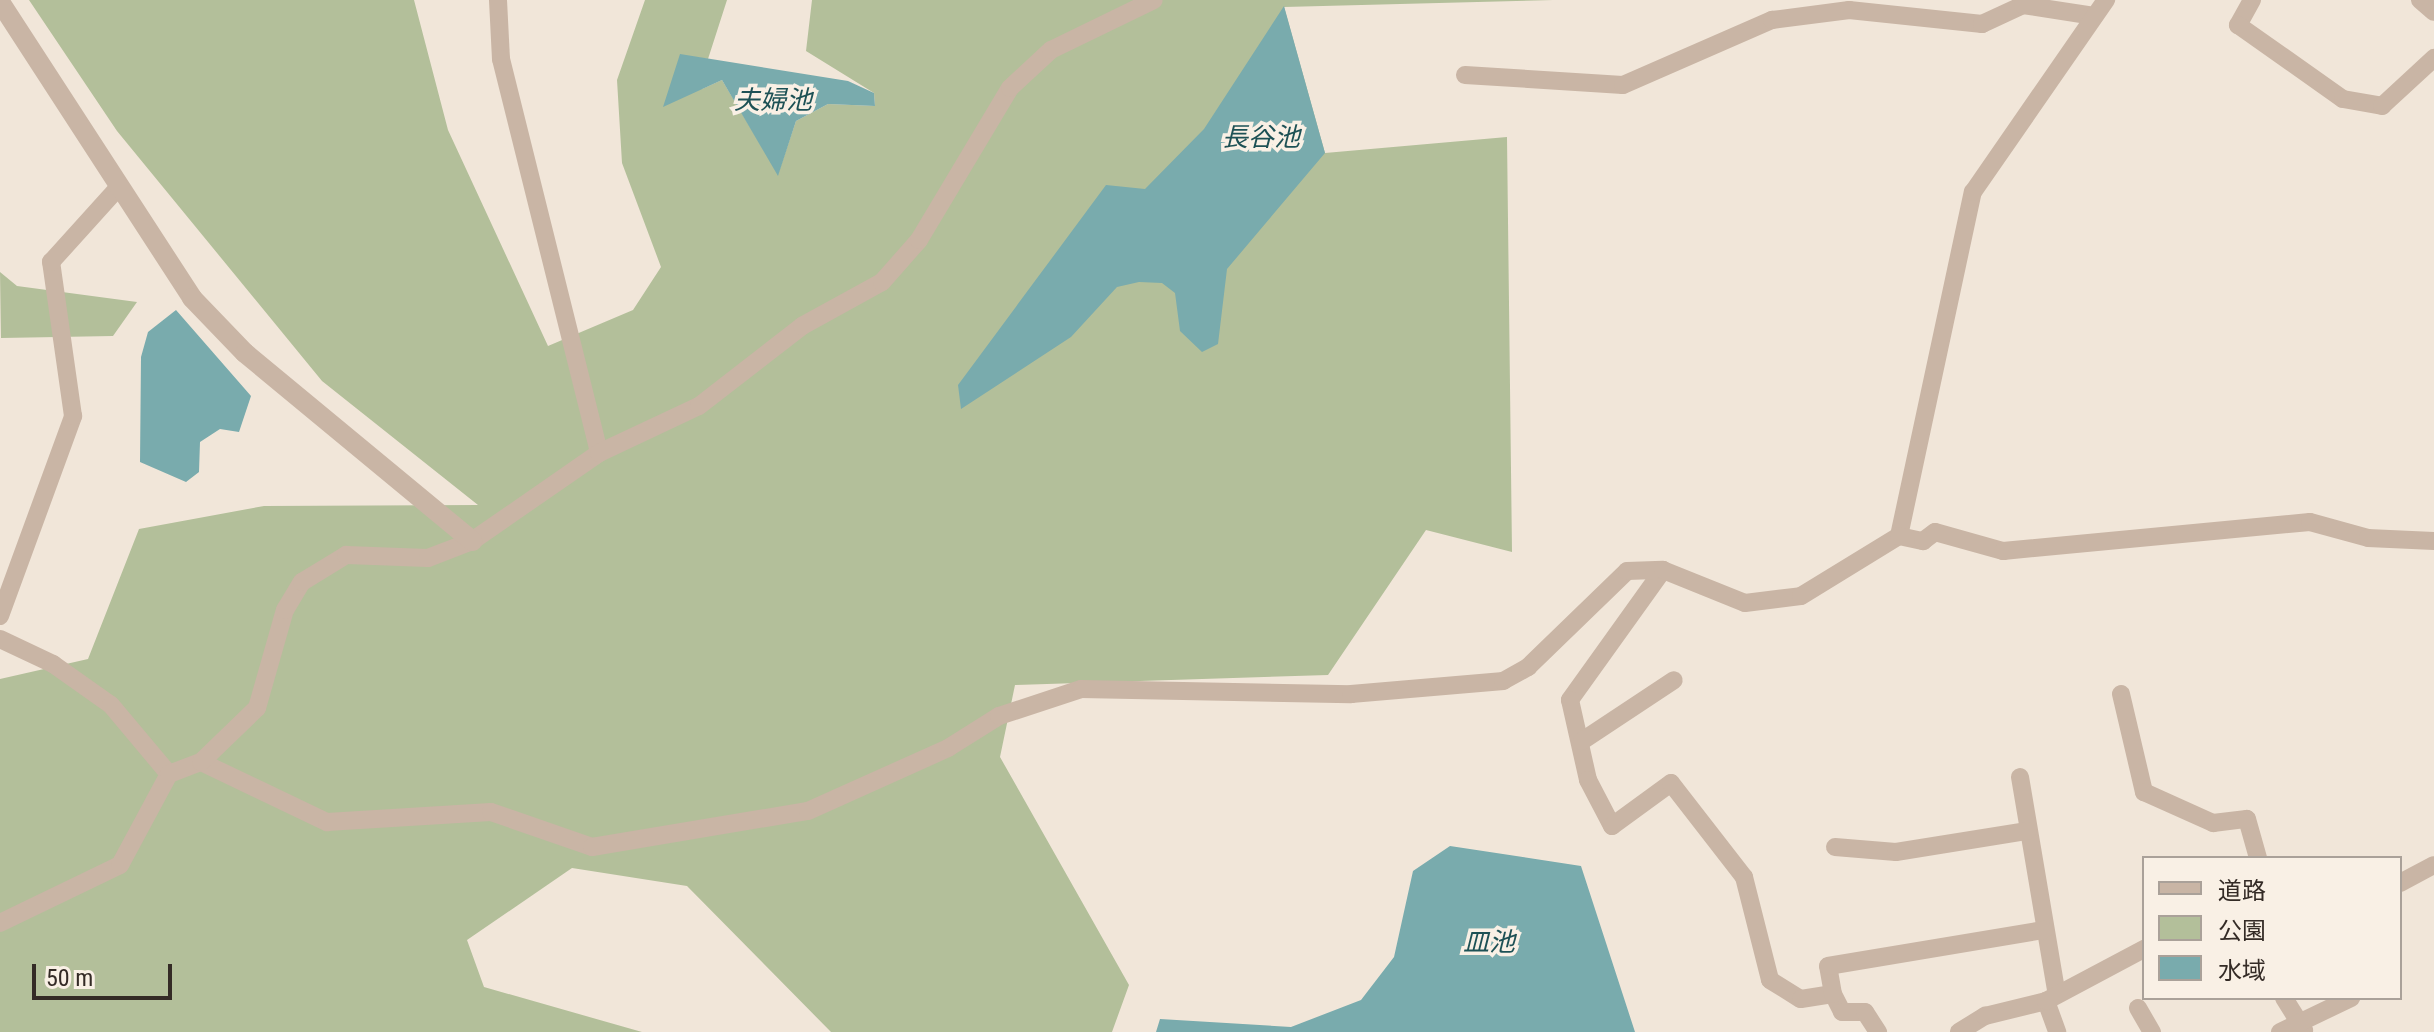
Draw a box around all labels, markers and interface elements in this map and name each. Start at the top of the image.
water label: 夫婦池 [734,85,812,117]
water label: 長谷池 [1222,122,1300,154]
legend [2142,856,2402,1000]
text: 道路 [2218,877,2266,905]
text: 公園 [2218,917,2266,945]
water label: 皿池 [1463,927,1515,959]
scale bar [36,948,176,998]
text: 水域 [2218,957,2266,985]
text: 50 m [46,964,93,992]

